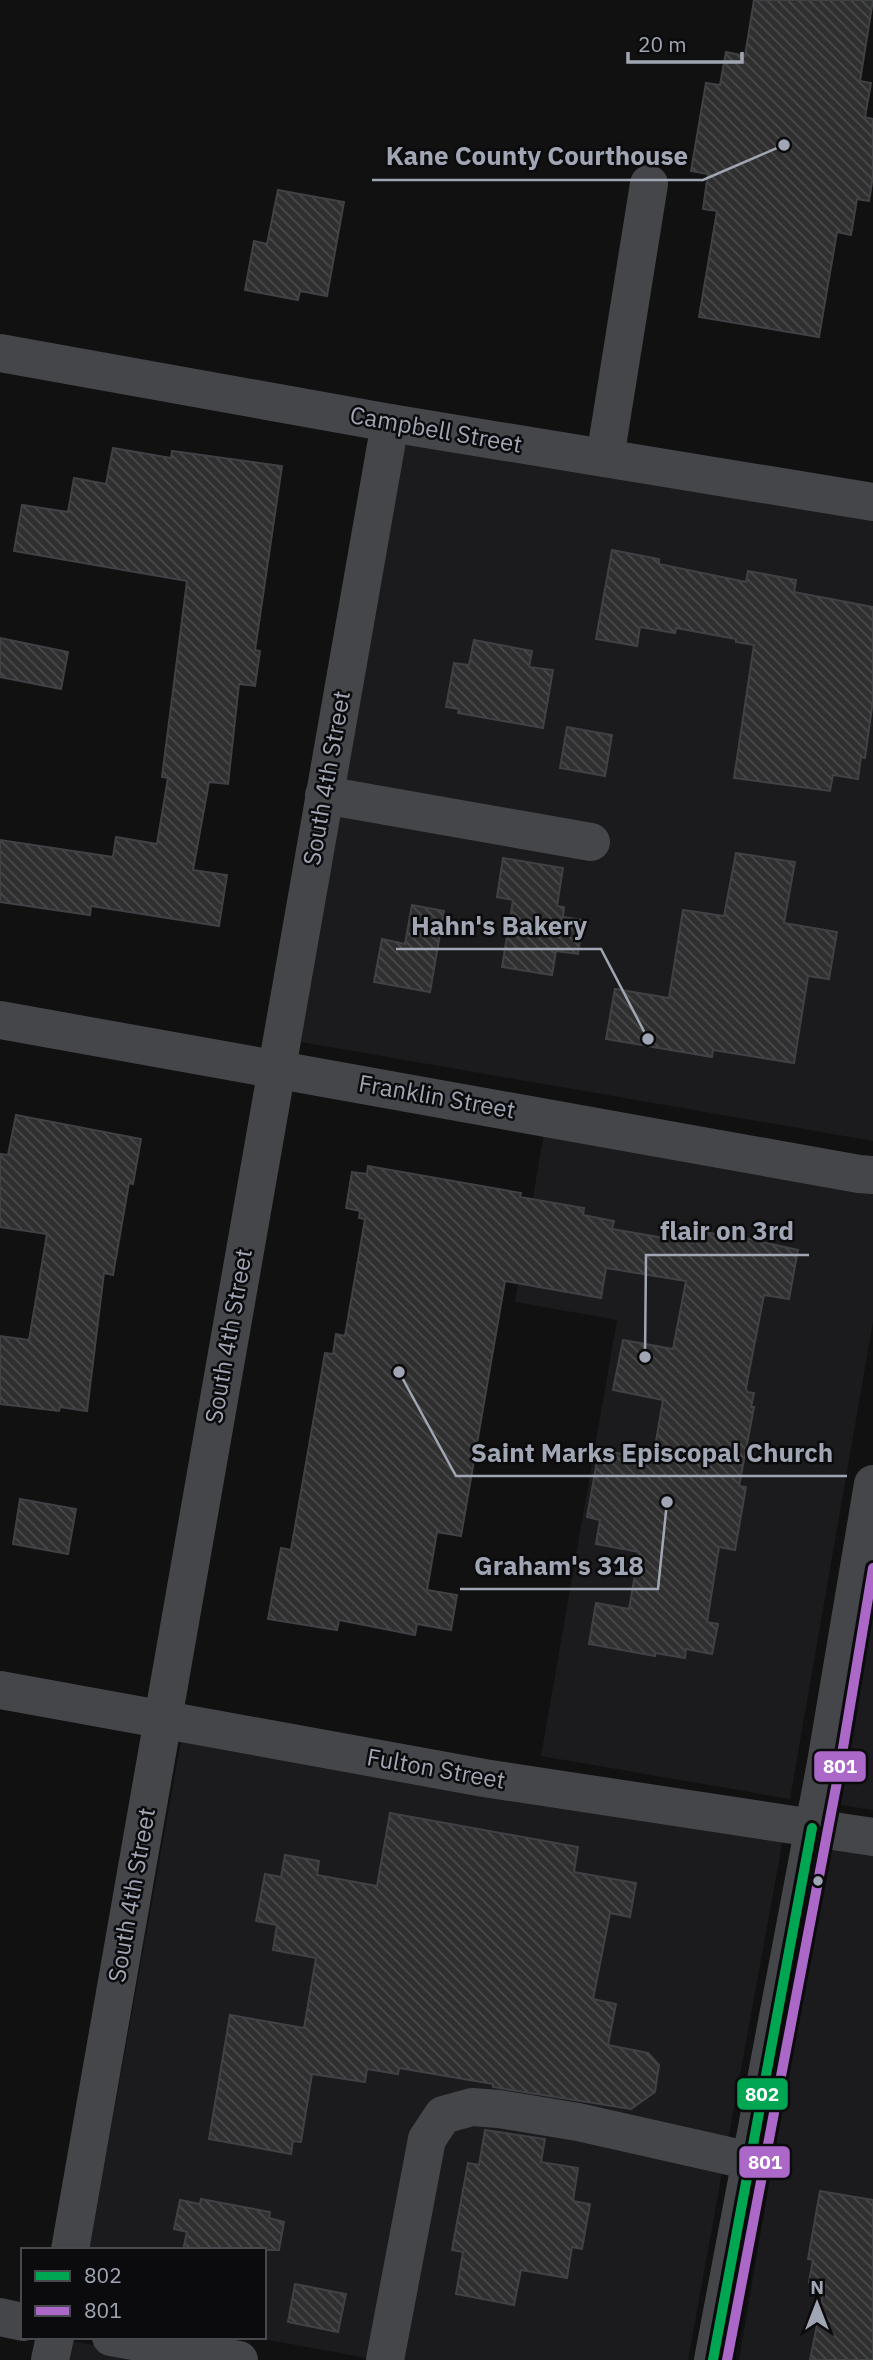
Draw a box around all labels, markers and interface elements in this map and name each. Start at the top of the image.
scale bar [628,21,742,65]
text: 20 m [638,30,687,58]
callout: Kane County Courthouse [372,133,703,180]
text: Kane County Courthouse [386,138,688,172]
street label: Campbell Street [348,398,525,460]
street label: South 4th Street [295,688,357,868]
callout: Hahn's Bakery [396,902,601,949]
text: Hahn's Bakery [411,908,587,942]
street label: Franklin Street [356,1067,518,1126]
callout: flair on 3rd [646,1208,809,1255]
text: flair on 3rd [660,1213,794,1247]
street label: South 4th Street [197,1246,259,1426]
callout: Saint Marks Episcopal Church [456,1429,847,1476]
text: Saint Marks Episcopal Church [471,1435,833,1469]
callout: Graham's 318 [460,1542,658,1589]
text: Graham's 318 [474,1548,644,1582]
street label: Fulton Street [365,1740,508,1796]
line badge: 801 [813,1750,867,1783]
text: 801 [823,1754,858,1778]
street label: South 4th Street [100,1805,162,1985]
unlabelled marker [811,1874,825,1888]
line badge: 802 [736,2077,789,2111]
text: 802 [745,2082,779,2106]
line badge: 801 [738,2145,791,2179]
text: 801 [748,2150,783,2174]
legend [21,2248,266,2339]
text: 802 [84,2261,122,2289]
north arrow [782,2269,852,2339]
text: N [810,2275,824,2299]
text: 801 [84,2296,122,2324]

